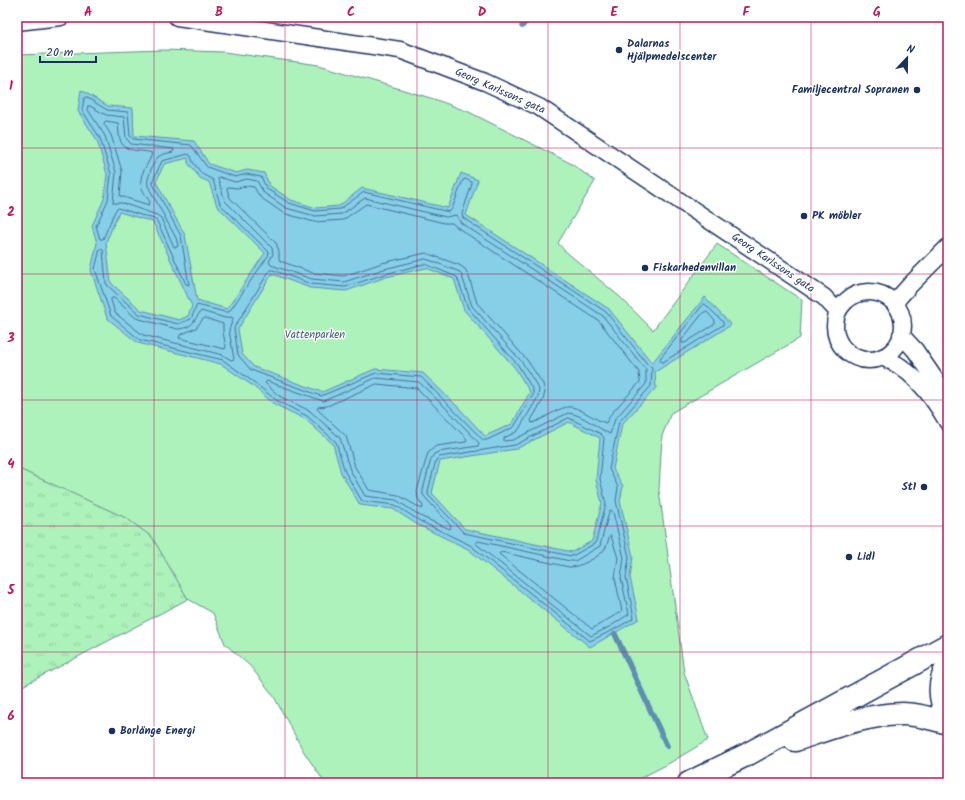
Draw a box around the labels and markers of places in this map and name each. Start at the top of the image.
place label: Dalarnas Hjälpmedelscenter [627,35,717,66]
marker: Dalarnas Hjälpmedelscenter [614,45,624,55]
place label: Familjecentral Sopranen [792,81,909,99]
marker: Familjecentral Sopranen [912,85,922,95]
place label: PK möbler [812,207,862,225]
marker: PK möbler [799,211,809,221]
place label: Fiskarhedenvillan [653,259,736,277]
marker: Fiskarhedenvillan [640,263,650,273]
place label: St1 [902,478,917,496]
marker: St1 [919,482,929,492]
place label: Lidl [857,548,875,566]
marker: Lidl [844,552,854,562]
place label: Borlänge Energi [120,722,196,740]
marker: Borlänge Energi [107,726,117,736]

